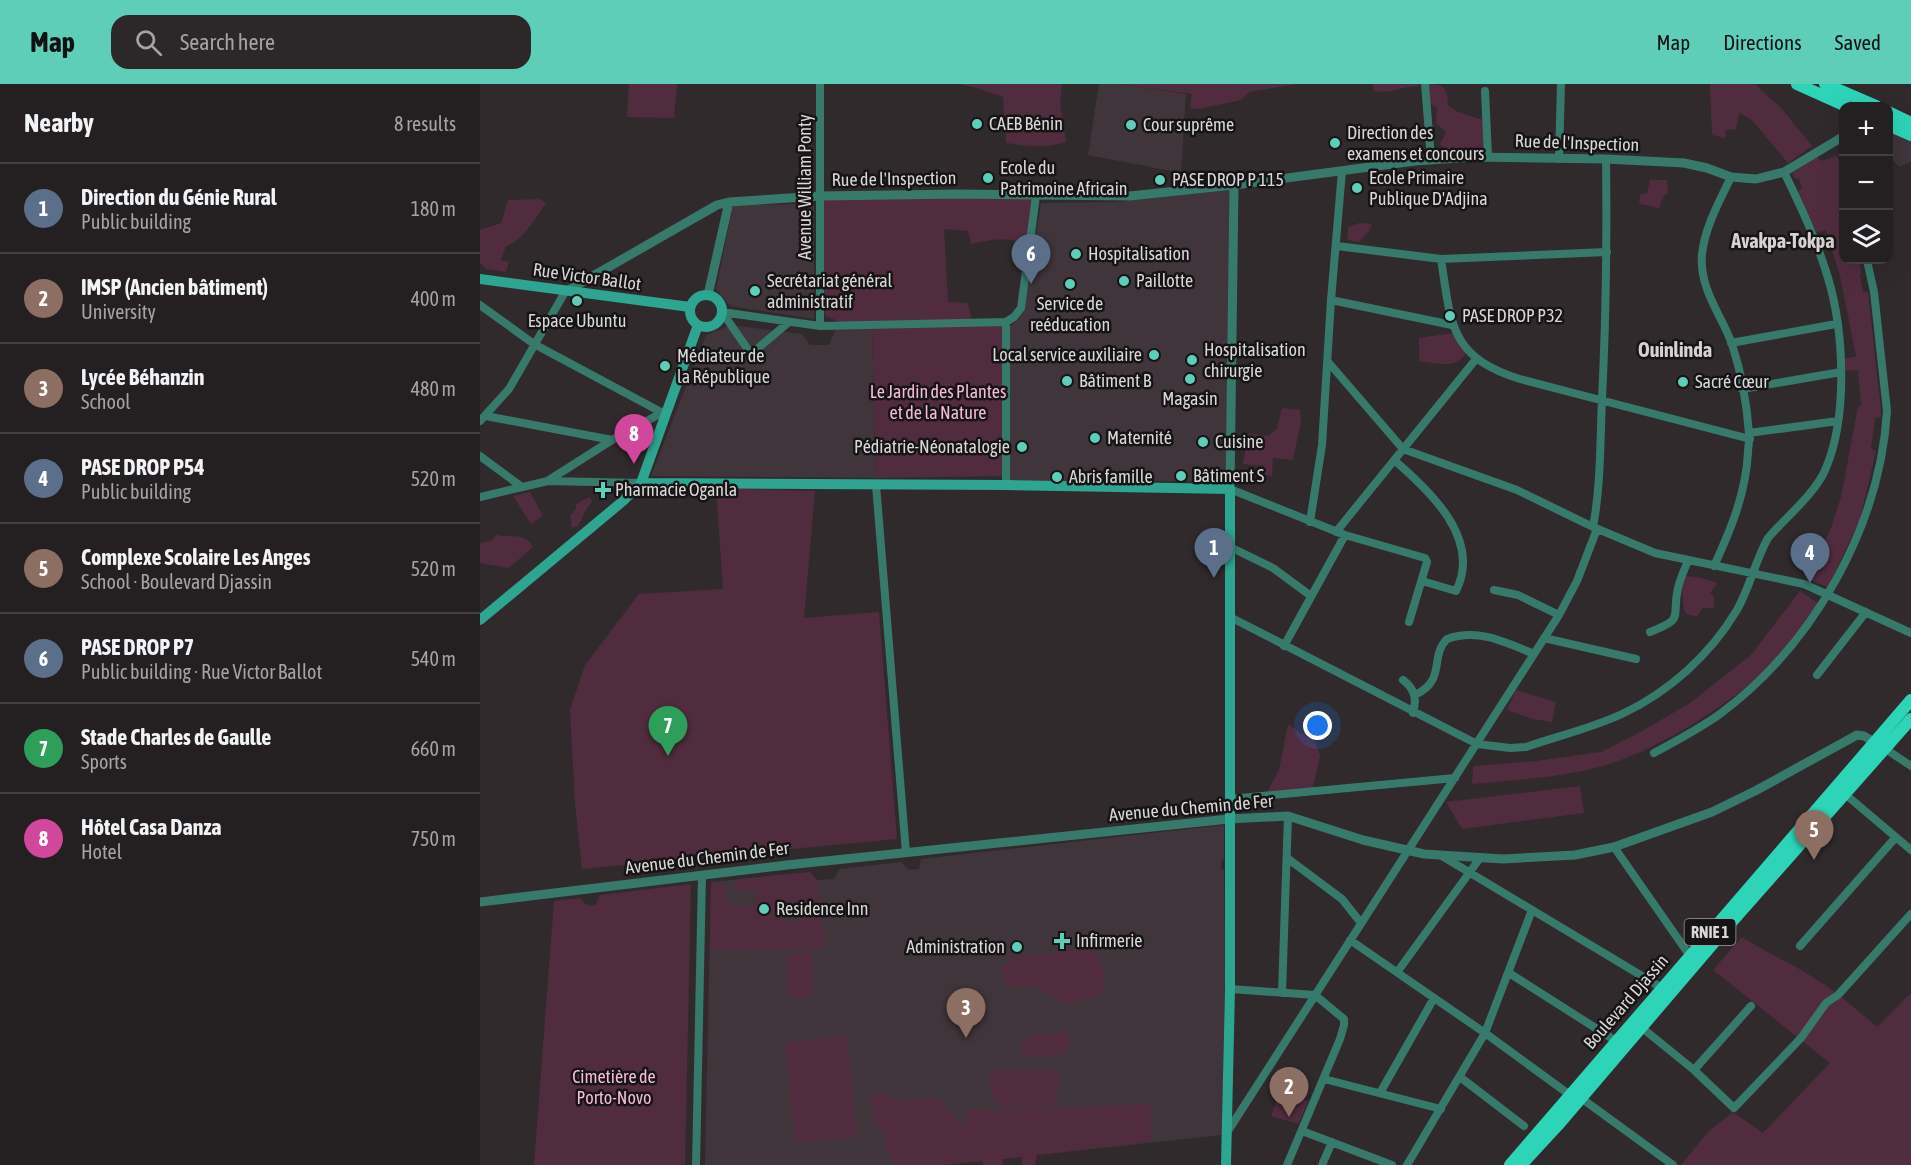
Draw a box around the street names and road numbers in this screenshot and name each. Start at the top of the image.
street label: Avenue William Ponty [794,114,815,260]
street label: Rue de l'Inspection [1514,130,1640,155]
street label: Rue de l'Inspection [831,167,957,190]
street label: Rue Victor Ballot [532,259,643,294]
street label: Avenue du Chemin de Fer [1108,790,1275,825]
street label: Avenue du Chemin de Fer [624,837,791,878]
road number: RNIE 1 [1684,919,1736,945]
street label: Boulevard Djassin [1579,950,1672,1053]

